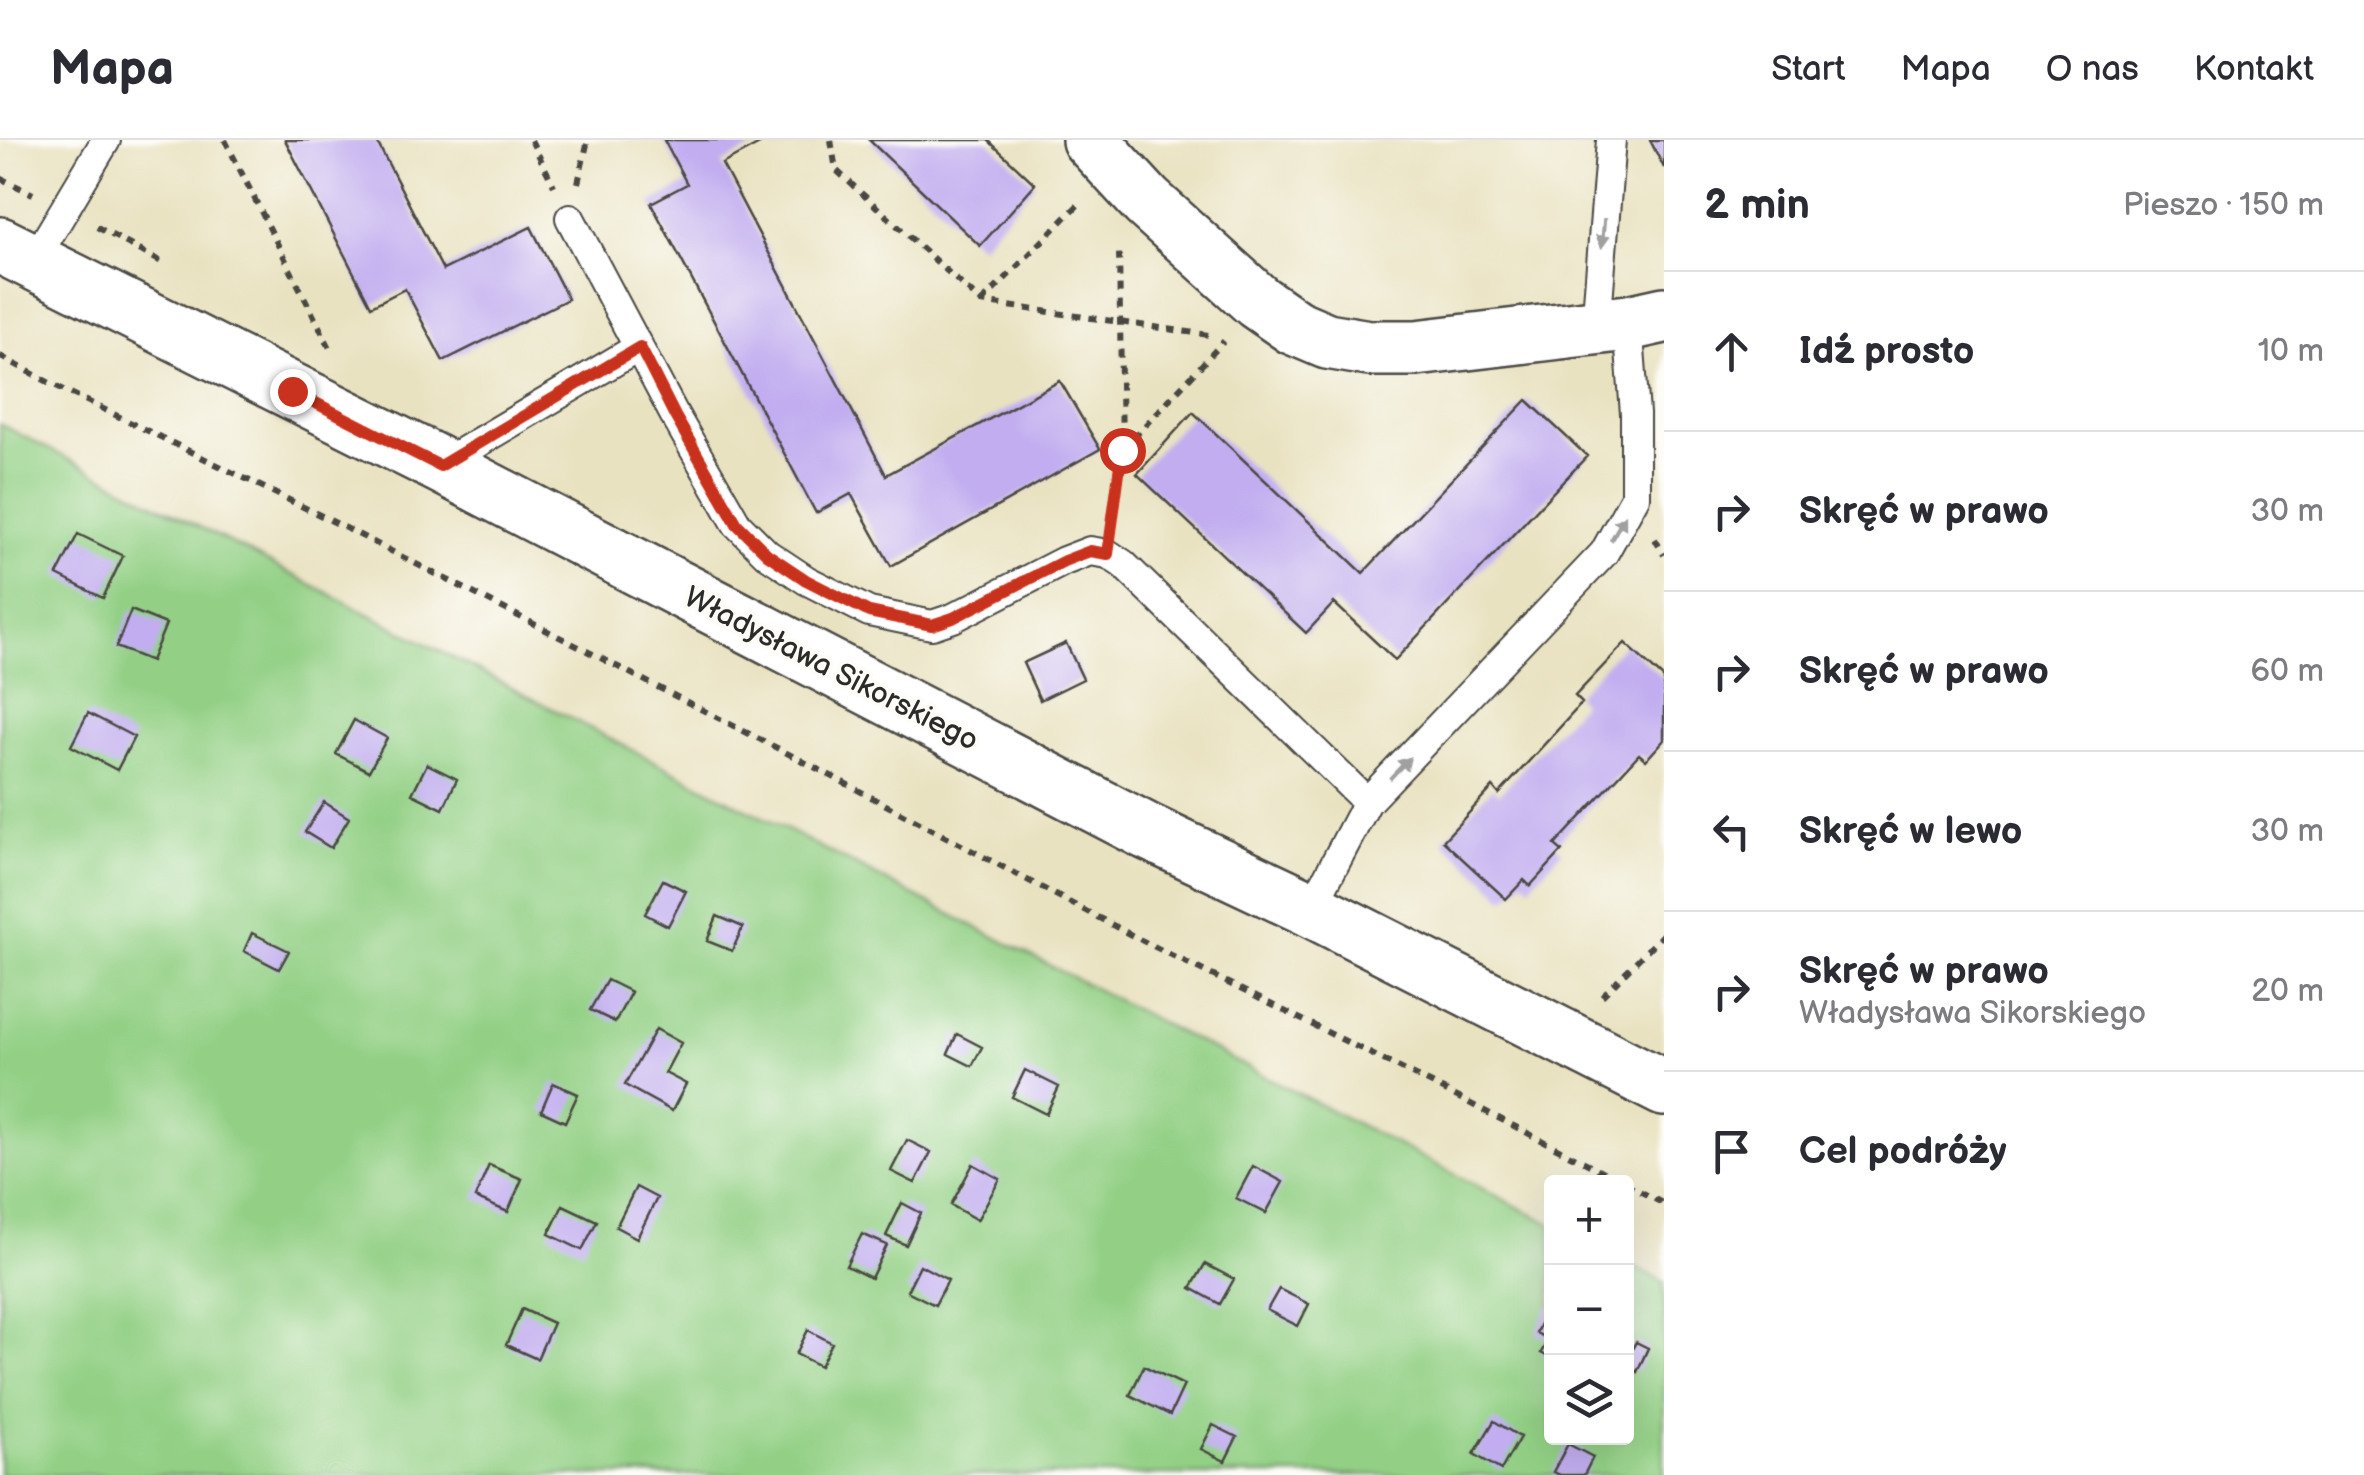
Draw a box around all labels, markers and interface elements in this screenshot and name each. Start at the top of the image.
text: Mapa [50,41,174,98]
text: Start [1771,48,1846,91]
text: Mapa [1901,48,1991,91]
text: O nas [2046,48,2139,91]
text: Kontakt [2194,48,2314,91]
text: 2 min [1704,180,1810,231]
text: Pieszo · 150 m [2123,186,2324,225]
one-way arrow [1595,218,1611,250]
icon: ahead [1704,324,1759,379]
text: Idź prosto [1799,329,1974,374]
text: 10 m [2258,332,2324,371]
route end [270,369,316,415]
route start [1100,428,1146,474]
icon: right [1704,484,1759,539]
text: Skręć w prawo [1799,489,2049,534]
text: 30 m [2250,492,2324,531]
one-way arrow [1608,514,1626,542]
street label: Władysława Sikorskiego [678,579,984,759]
icon: right [1704,644,1759,699]
text: Skręć w prawo [1799,649,2049,694]
text: 60 m [2251,652,2324,691]
one-way arrow [1388,757,1411,781]
icon: left [1704,804,1759,859]
text: Skręć w lewo [1799,809,2022,854]
text: 30 m [2250,812,2324,851]
text: Skręć w prawo [1799,949,2049,994]
icon: right [1704,964,1759,1019]
text: 20 m [2251,972,2324,1011]
text: Władysława Sikorskiego [1799,994,2146,1033]
icon: arrive [1704,1124,1759,1179]
text: Cel podróży [1799,1129,2007,1174]
map controls [1544,1175,1634,1445]
button: + [1544,1175,1634,1265]
button: − [1544,1265,1634,1355]
button: layers [1544,1355,1634,1445]

